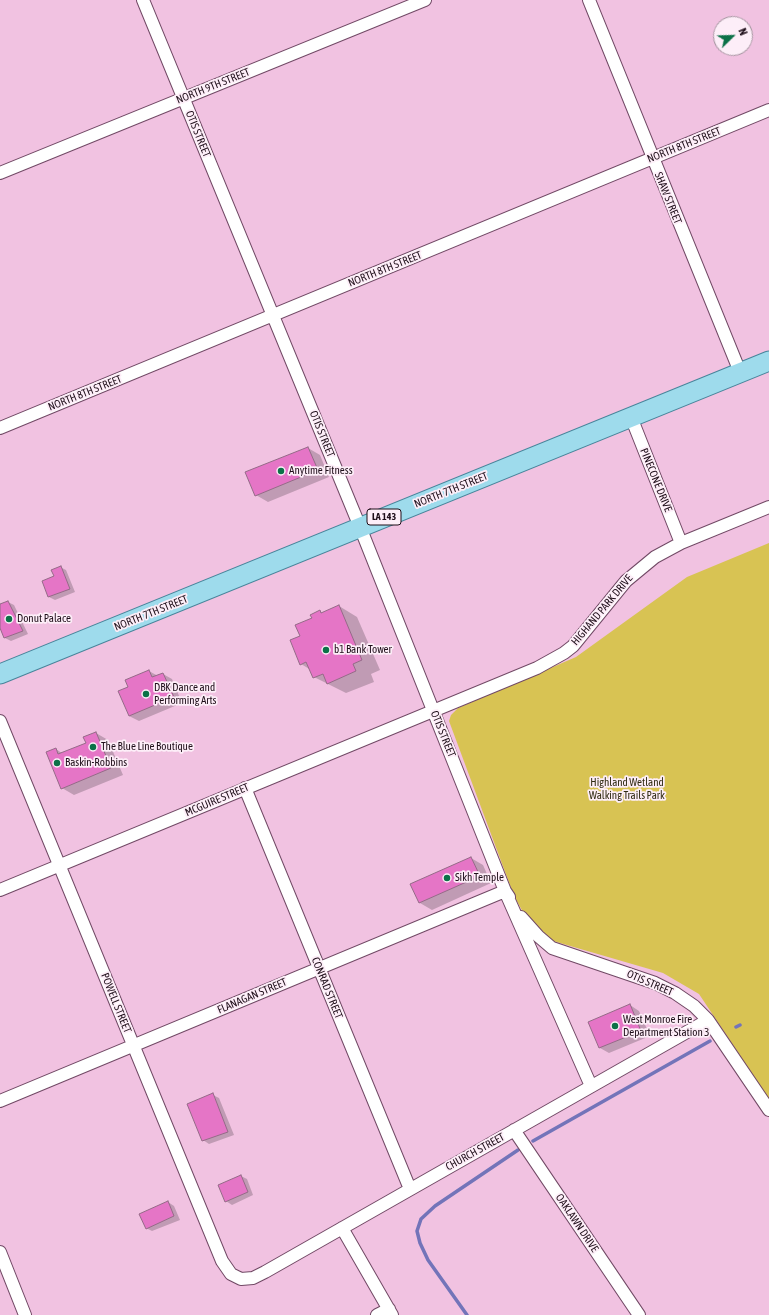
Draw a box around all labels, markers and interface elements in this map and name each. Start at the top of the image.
north arrow [713,16,753,56]
text: N [736,26,750,37]
street label: NORTH 9TH STREET [174,65,252,107]
street label: OTIS STREET [183,109,213,159]
street label: NORTH 8TH STREET [645,124,723,166]
street label: SHAW STREET [652,170,684,226]
street label: NORTH 8TH STREET [346,248,424,290]
street label: NORTH 8TH STREET [46,372,124,414]
street label: OTIS STREET [307,409,337,459]
street label: PINECONE DRIVE [637,446,675,514]
place label: Anytime Fitness [289,464,353,478]
marker: Anytime Fitness [276,466,286,476]
street label: NORTH 7TH STREET [412,469,490,511]
road number: LA 143 [367,509,401,525]
street label: HIGHAND PARK DRIVE [569,572,635,648]
street label: NORTH 7TH STREET [112,592,190,634]
place label: Donut Palace [17,612,71,626]
marker: Donut Palace [4,614,14,624]
place label: b1 Bank Tower [334,643,392,657]
marker: b1 Bank Tower [321,645,331,655]
place label: DBK Dance and Performing Arts [154,681,216,707]
marker: DBK Dance and Performing Arts [141,689,151,699]
street label: OTIS STREET [428,709,458,759]
place label: The Blue Line Boutique [101,740,193,754]
marker: The Blue Line Boutique [88,742,98,752]
place label: Baskin-Robbins [65,756,127,770]
marker: Baskin-Robbins [52,758,62,768]
park label: Highland Wetland Walking Trails Park [589,776,665,802]
street label: MCGUIRE STREET [183,781,251,819]
place label: Sikh Temple [455,871,504,885]
marker: Sikh Temple [442,873,452,883]
street label: CONRAD STREET [309,955,345,1021]
street label: OTIS STREET [625,967,675,999]
street label: POWELL STREET [98,971,134,1035]
street label: FLANAGAN STREET [215,975,289,1017]
place label: West Monroe Fire Department Station 3 [623,1013,709,1039]
marker: West Monroe Fire Department Station 3 [610,1021,620,1031]
street label: CHURCH STREET [443,1130,507,1174]
street label: OAKLAWN DRIVE [553,1191,601,1255]

